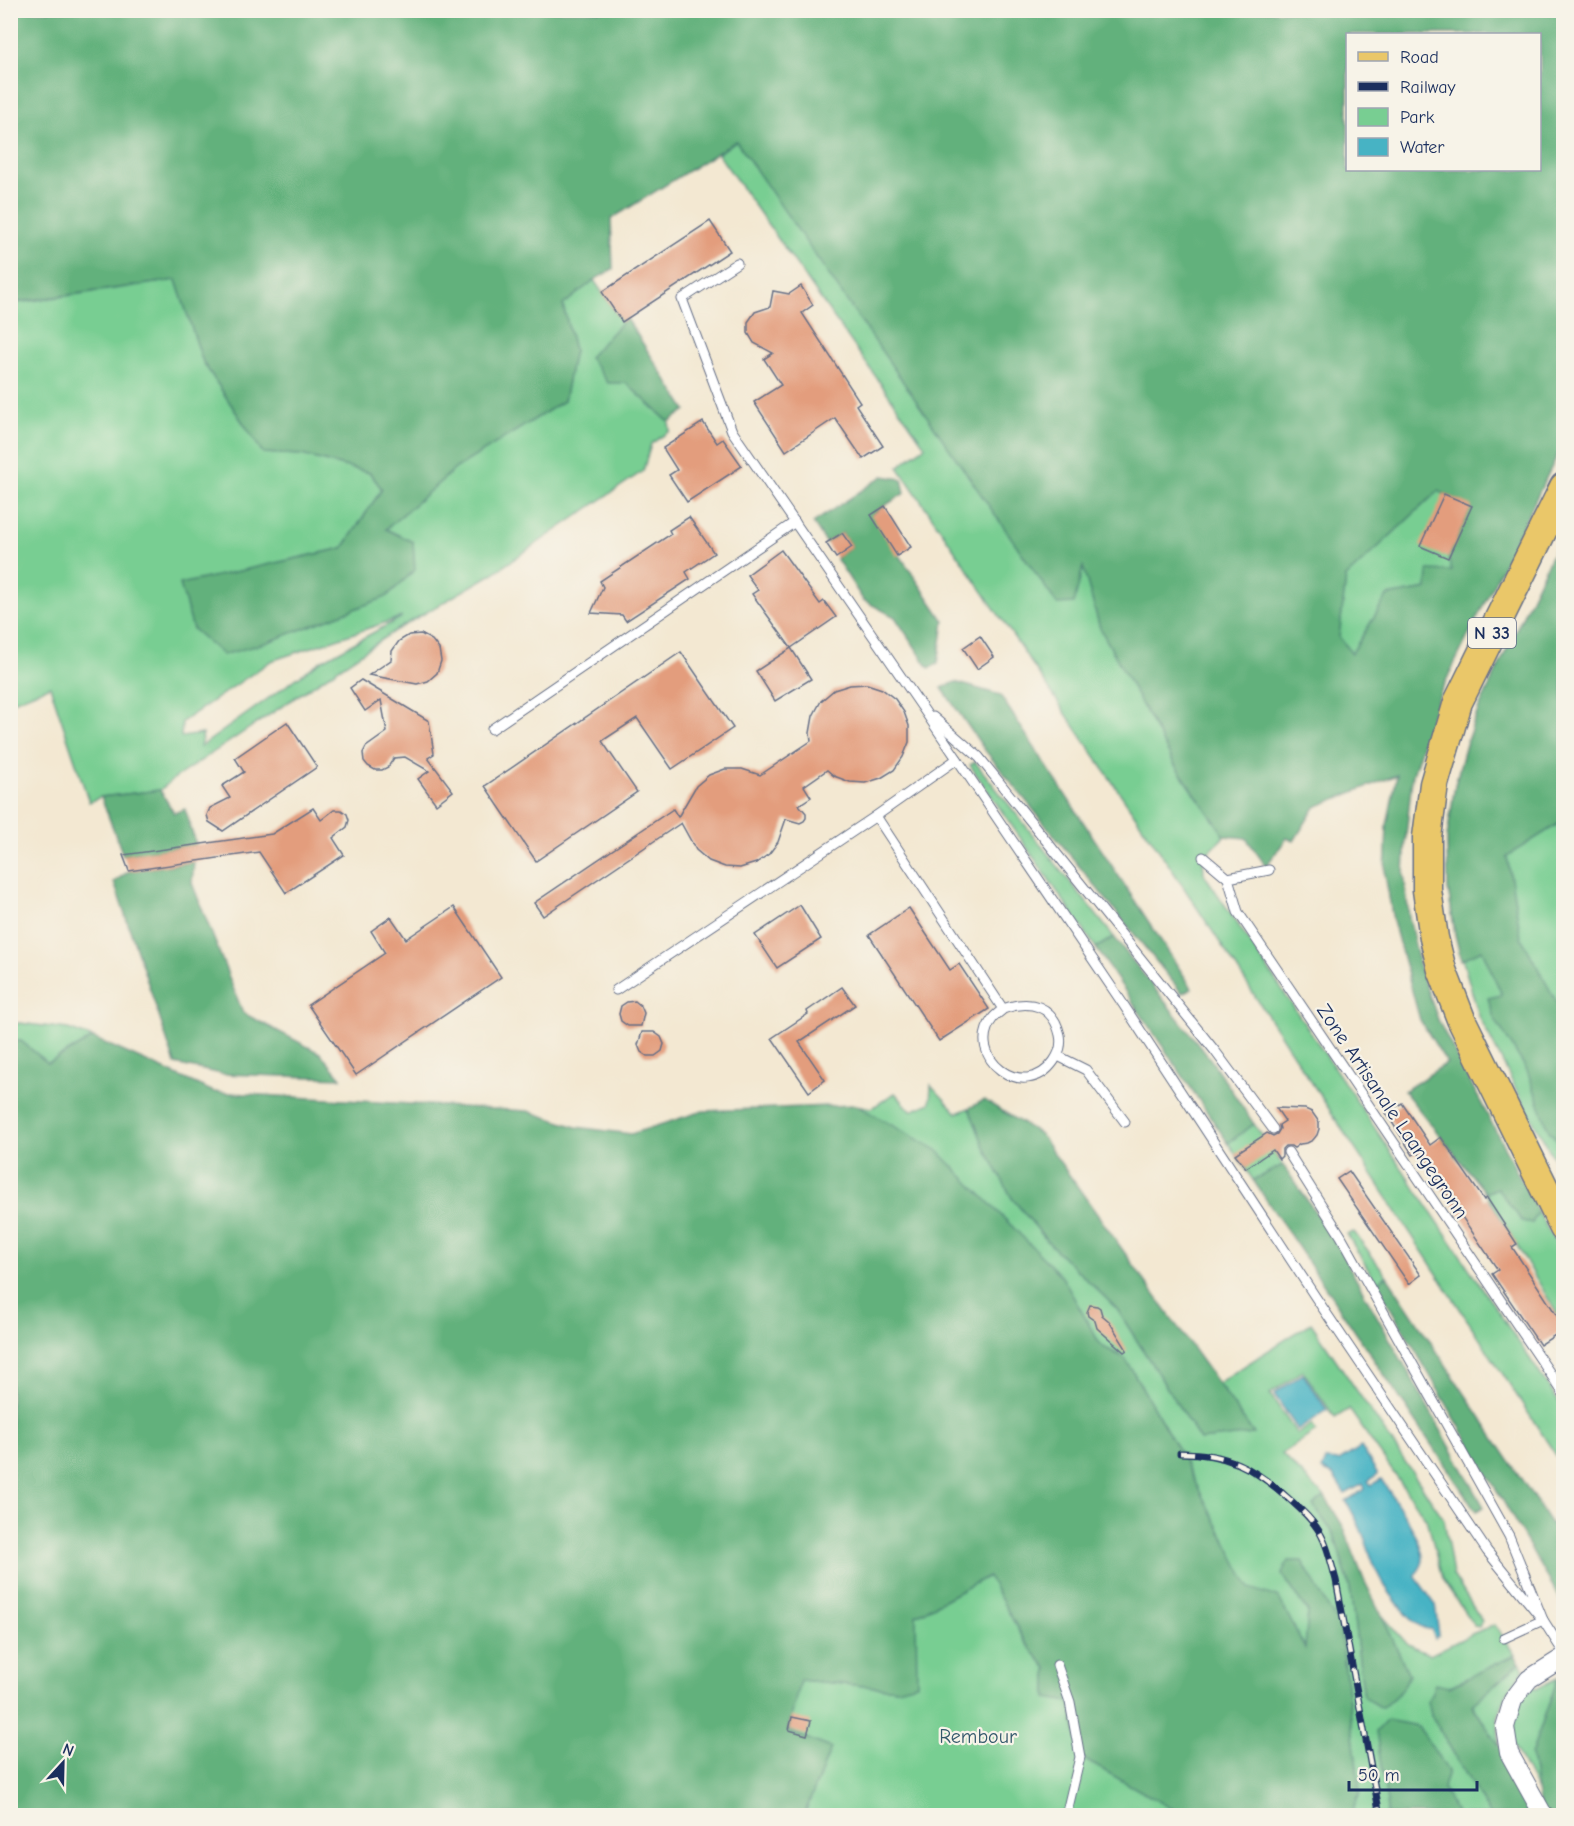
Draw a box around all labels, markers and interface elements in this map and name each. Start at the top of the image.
legend [1346,33,1541,171]
text: Road [1400,47,1439,68]
text: Railway [1400,77,1457,98]
text: Park [1400,107,1435,128]
text: Water [1400,137,1445,158]
road number: N 33 [1468,618,1516,648]
street label: Zone Artisanale Laangegronn [1312,1000,1473,1223]
park label: Rembour [939,1725,1017,1748]
north arrow [33,1733,93,1793]
text: N [60,1740,76,1760]
scale bar [1349,1754,1476,1792]
text: 50 m [1358,1765,1400,1786]

